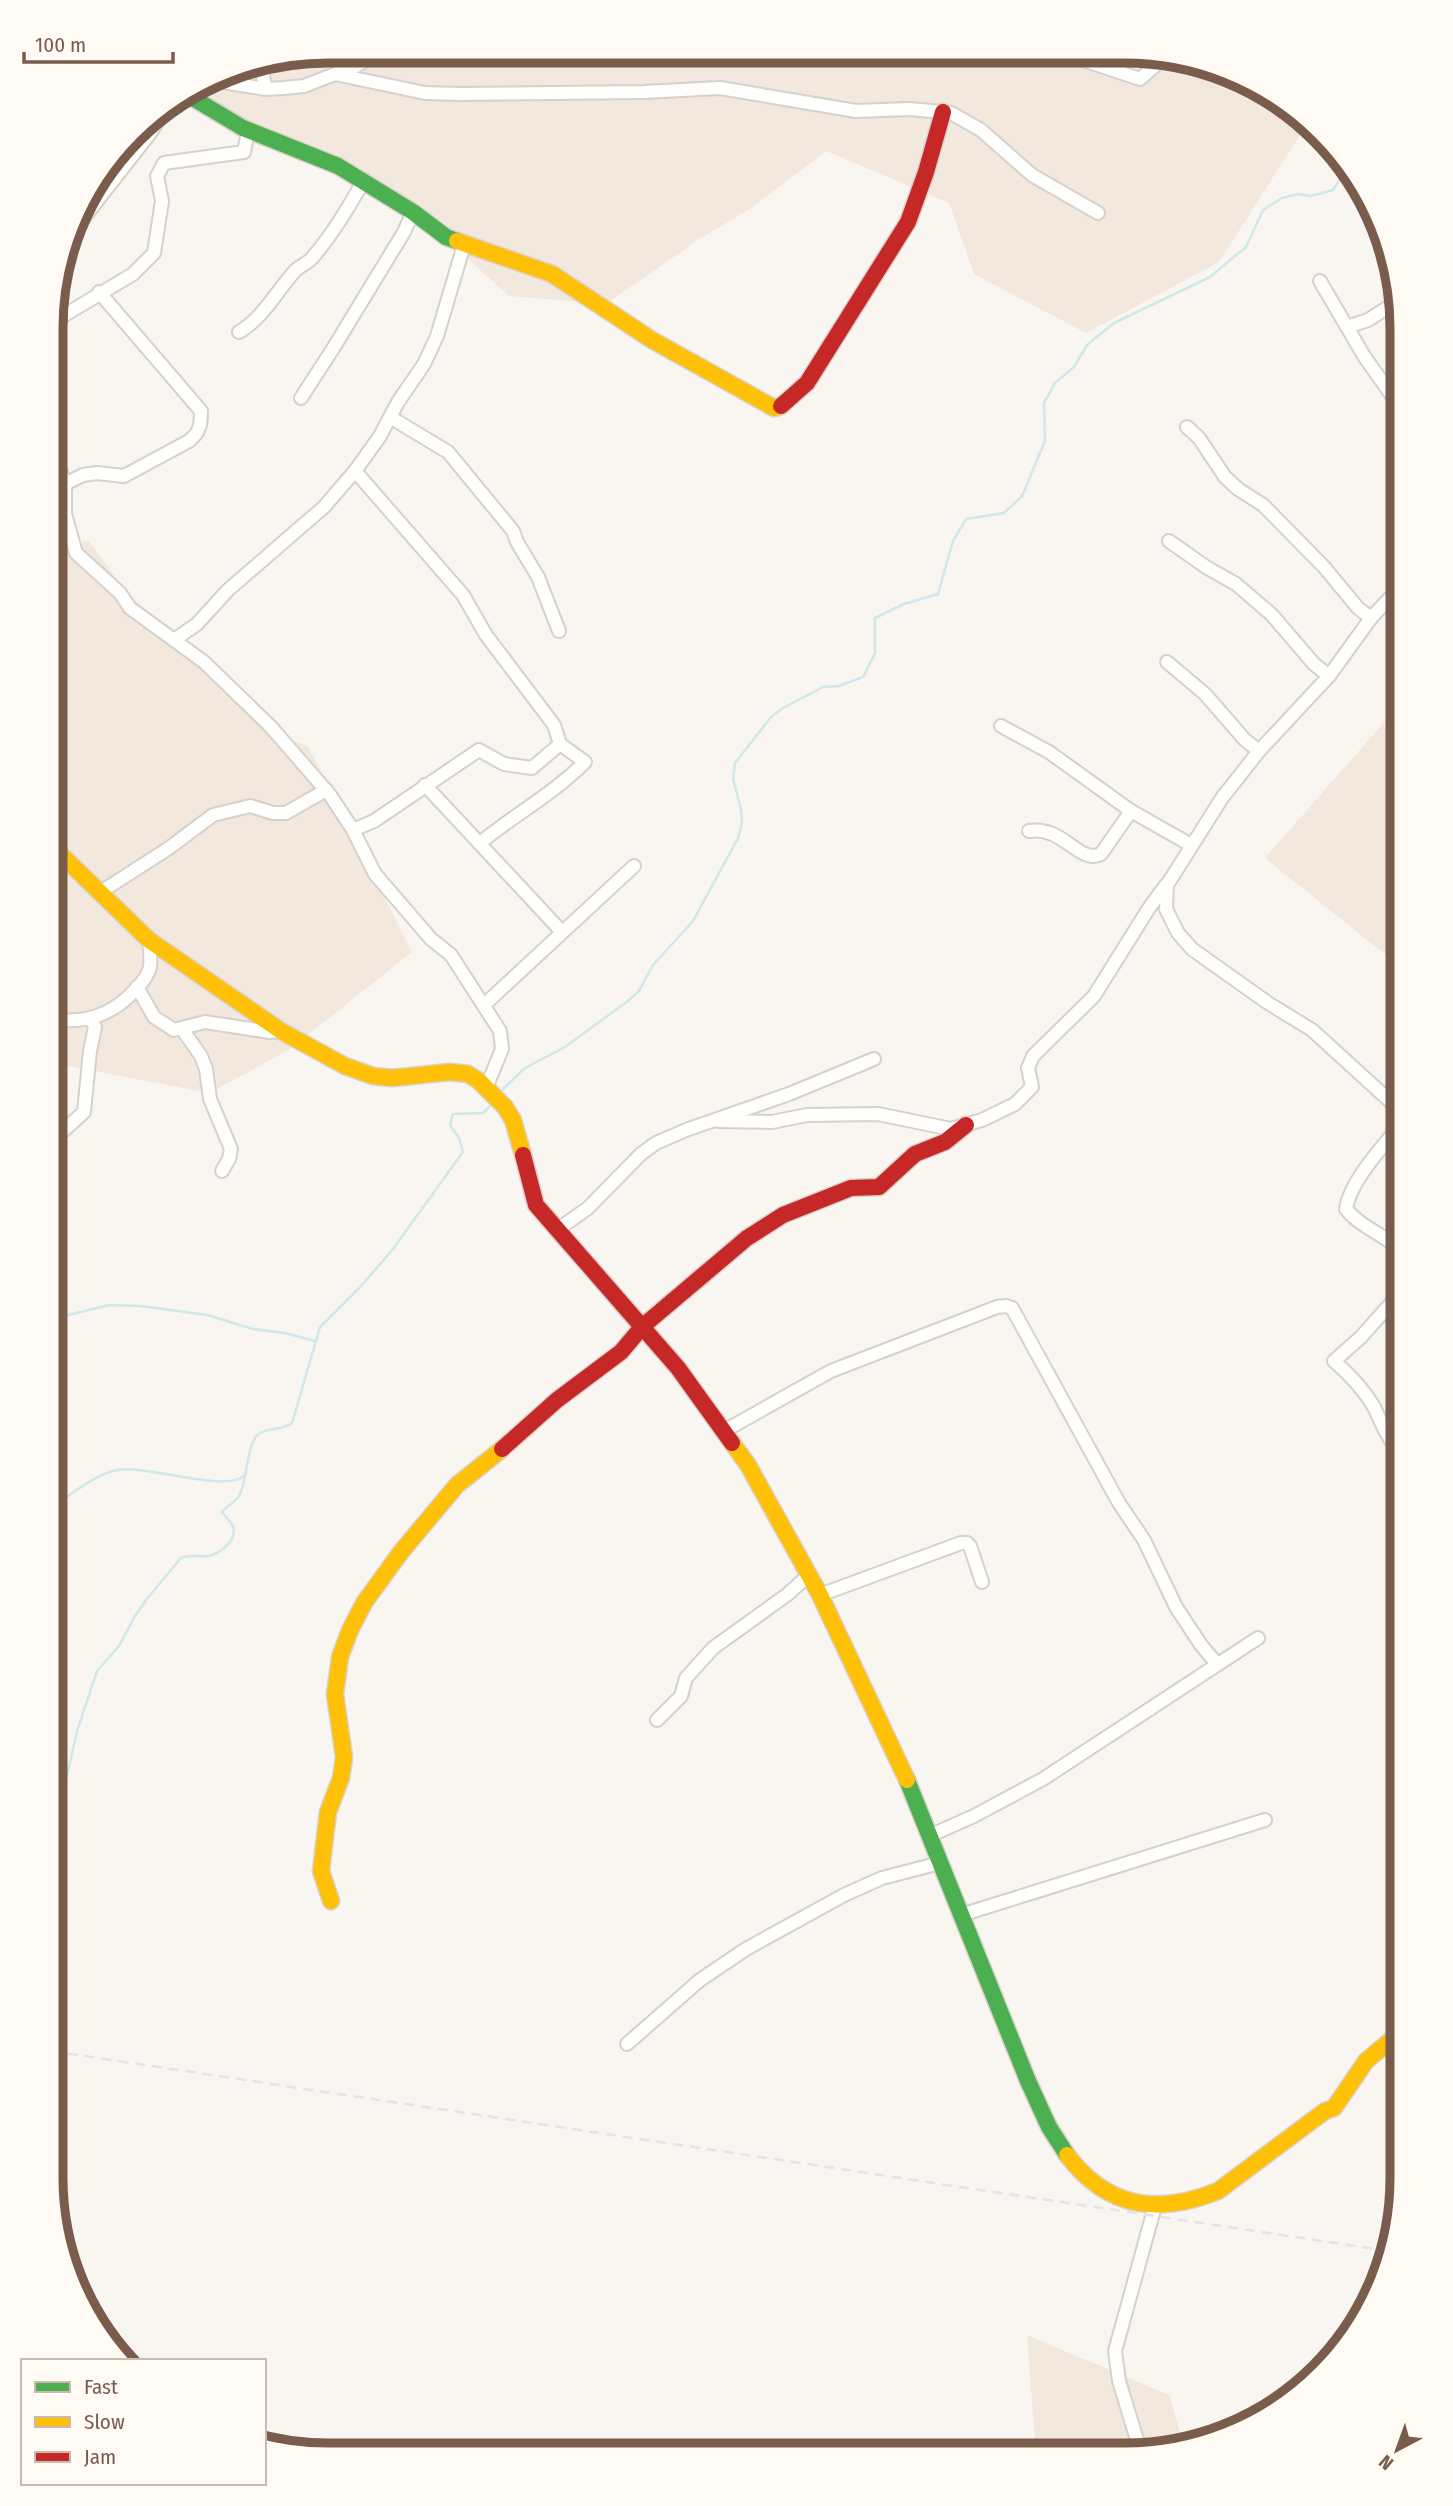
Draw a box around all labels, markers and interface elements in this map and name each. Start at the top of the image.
scale bar [24,21,173,65]
text: 100 m [35,32,86,58]
legend [21,2359,266,2485]
text: Fast [84,2374,118,2400]
text: Slow [84,2409,125,2435]
north arrow [1362,2415,1432,2485]
text: Jam [84,2444,116,2470]
text: N [1374,2450,1398,2475]

